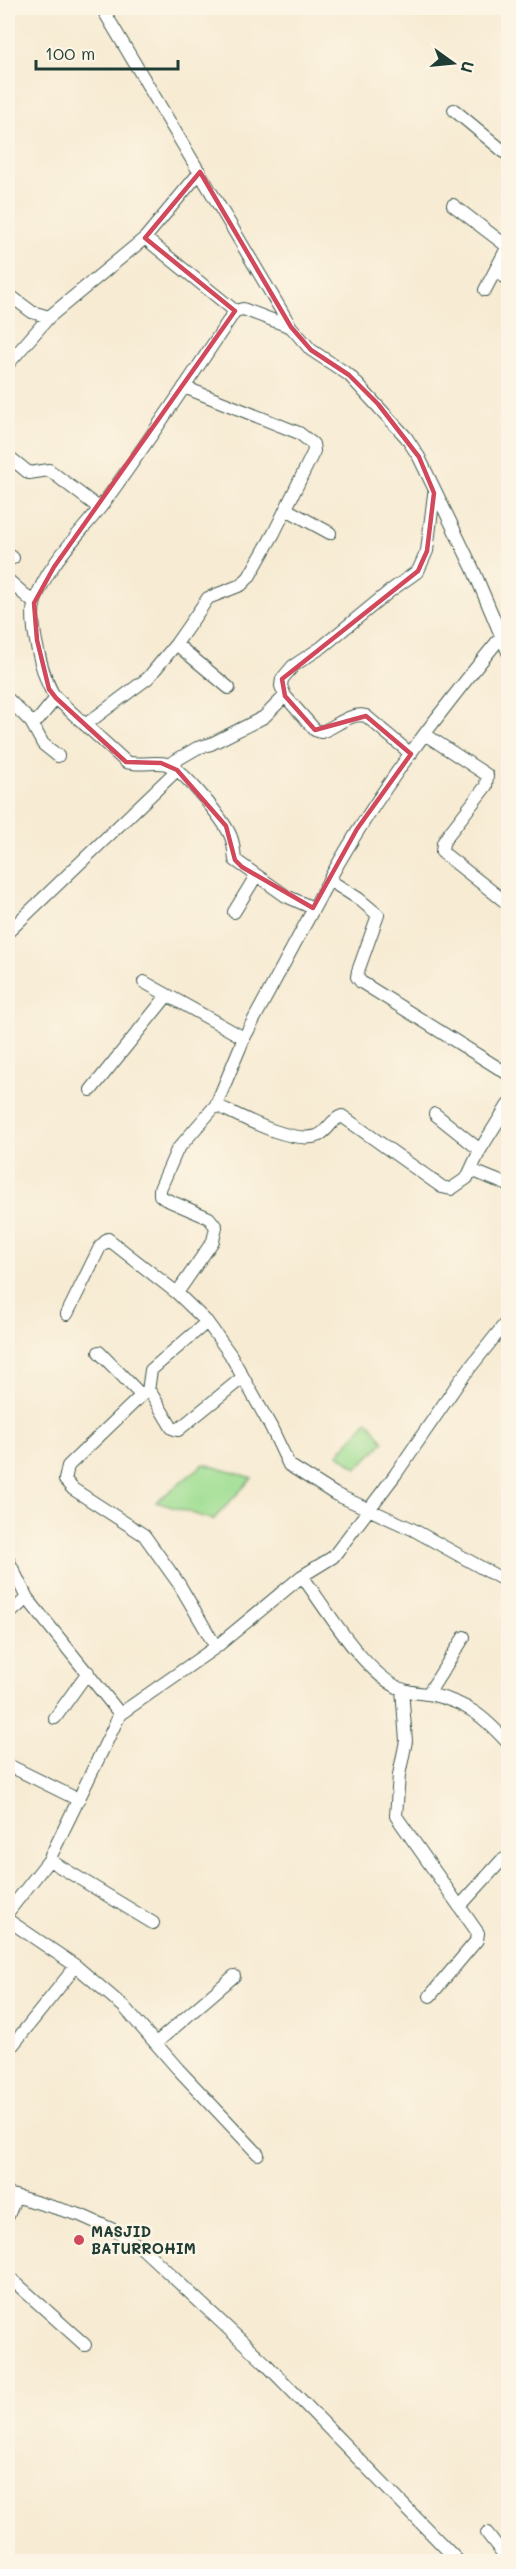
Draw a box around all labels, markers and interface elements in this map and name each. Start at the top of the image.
scale bar [36,33,178,71]
north arrow [423,33,483,93]
text: 100 m [45,41,95,65]
text: U [456,59,480,75]
place label: MASJID BATURROHIM [91,2221,196,2258]
marker: MASJID BATURROHIM [72,2233,86,2247]

